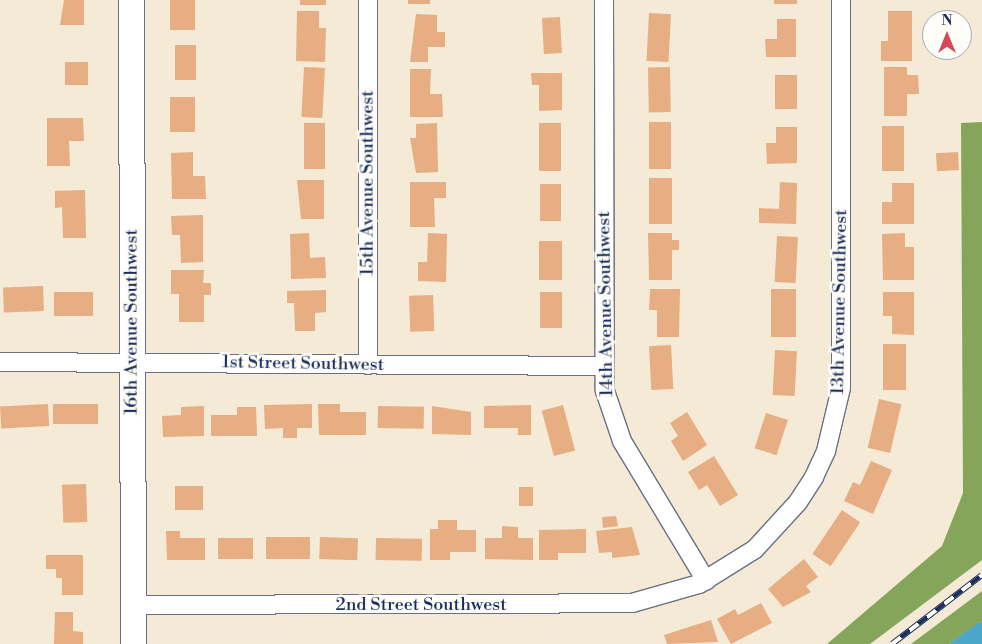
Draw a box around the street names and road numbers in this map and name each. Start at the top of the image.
street label: 15th Avenue Southwest [357,90,379,276]
street label: 13th Avenue Southwest [828,209,852,395]
street label: 14th Avenue Southwest [594,211,618,397]
street label: 16th Avenue Southwest [121,229,143,415]
street label: 1st Street Southwest [222,352,384,376]
street label: 2nd Street Southwest [335,594,507,616]

